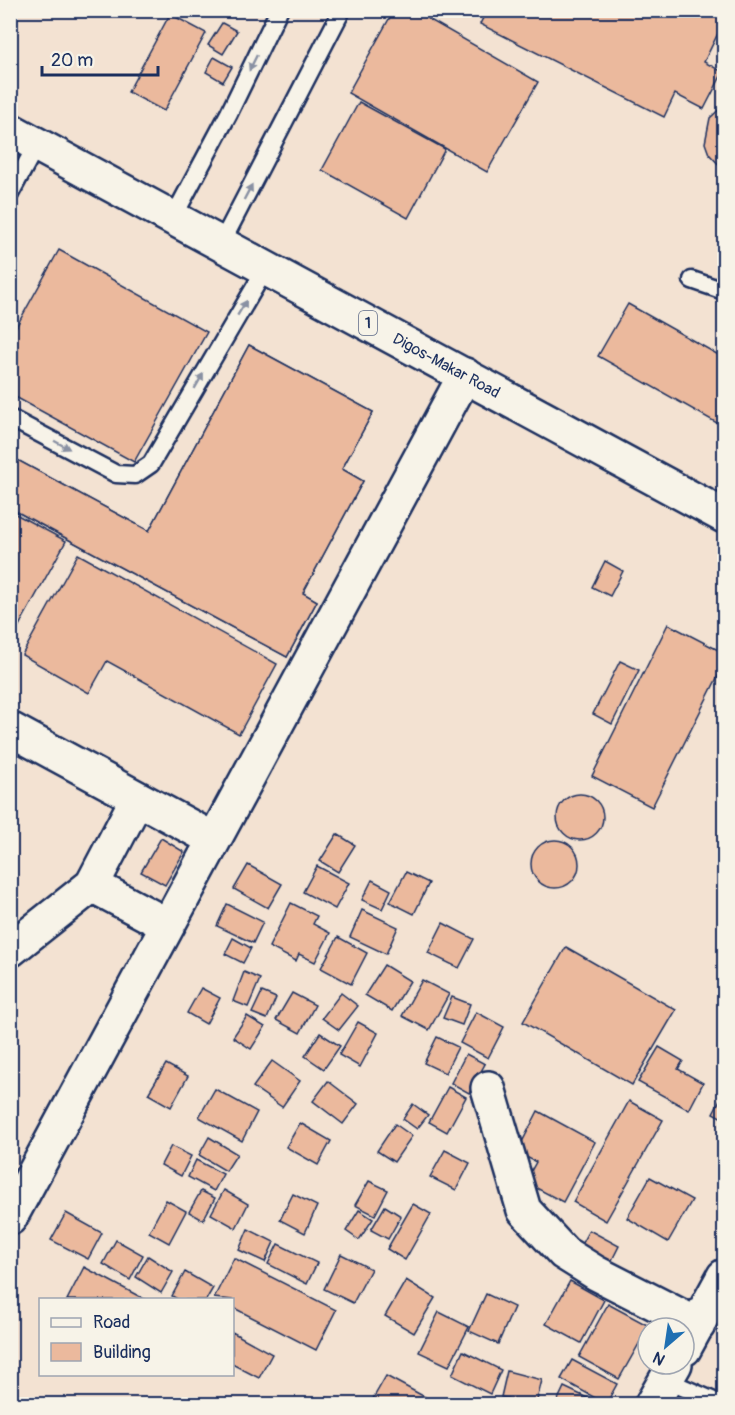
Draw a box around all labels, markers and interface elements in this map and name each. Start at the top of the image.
scale bar [42,39,158,77]
text: 20 m [51,49,93,72]
one-way arrow [249,55,258,72]
one-way arrow [243,183,253,200]
one-way arrow [237,299,247,316]
road number: 1 [359,311,377,335]
street label: Digos-Makar Road [389,329,503,403]
one-way arrow [194,372,204,389]
one-way arrow [54,440,71,450]
legend [39,1298,234,1376]
text: Road [93,1311,130,1334]
north arrow [636,1316,696,1376]
text: Building [93,1341,151,1364]
text: N [649,1347,669,1370]

